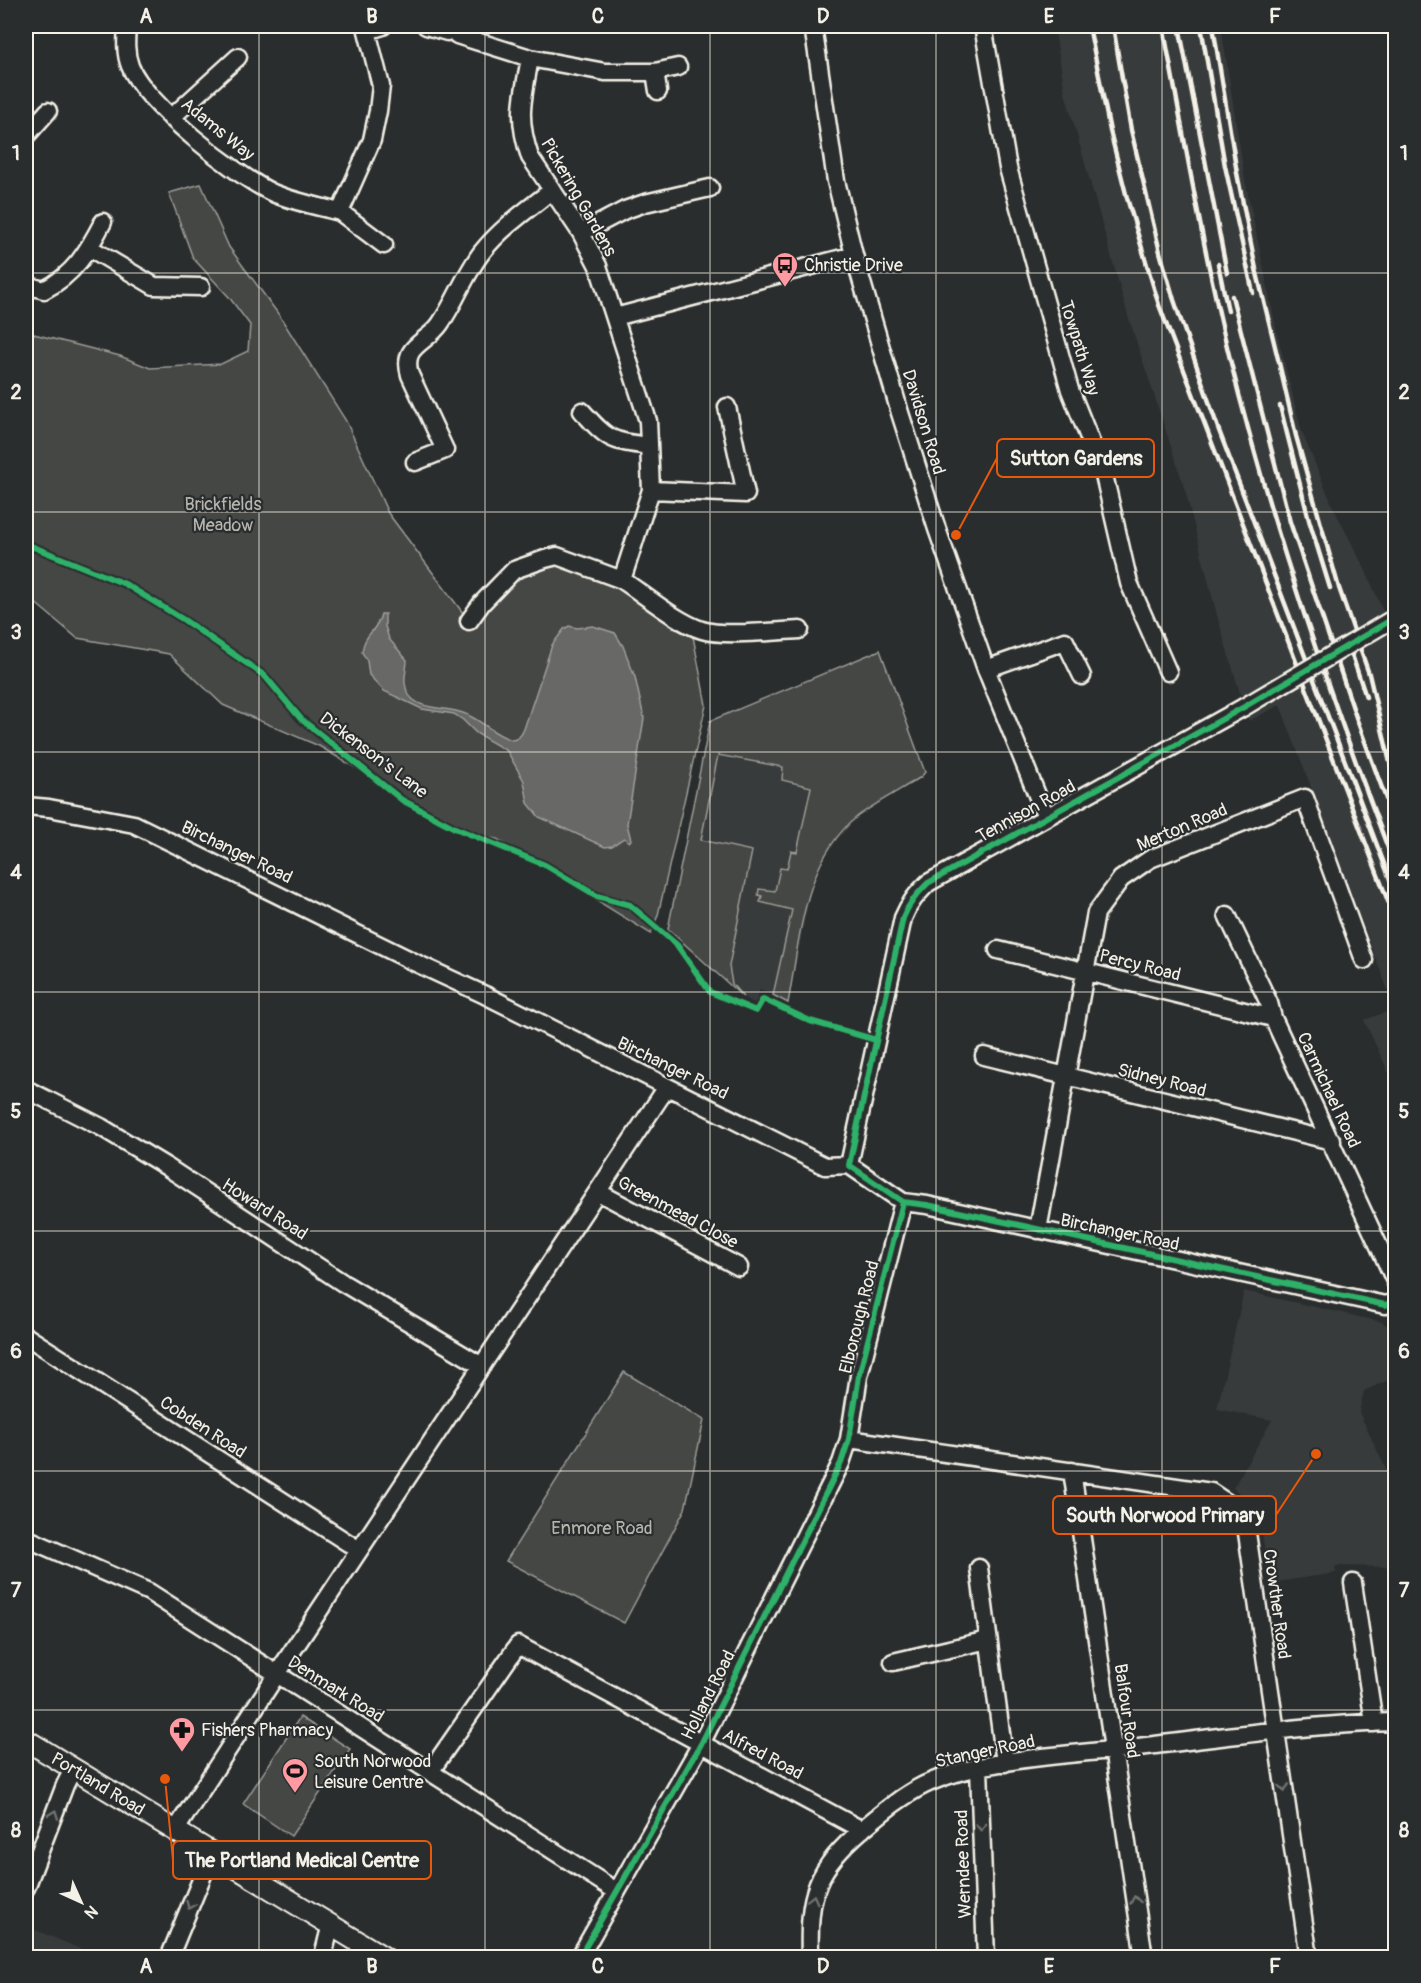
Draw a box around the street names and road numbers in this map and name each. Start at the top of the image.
street label: Adams Way [176,93,259,166]
street label: Pickering Gardens [535,134,622,261]
street label: Towpath Way [1054,298,1105,399]
street label: Davidson Road [897,367,950,477]
street label: Dickenson's Lane [315,707,433,804]
street label: Tennison Road [973,775,1080,848]
street label: Merton Road [1133,798,1231,857]
street label: Birchanger Road [177,816,296,889]
street label: Percy Road [1097,944,1183,987]
street label: Carmichael Road [1292,1029,1365,1152]
street label: Birchanger Road [613,1032,732,1105]
street label: Sidney Road [1115,1058,1209,1103]
street label: Greenmead Close [613,1171,742,1254]
street label: Howard Road [218,1173,312,1246]
street label: Birchanger Road [1058,1209,1181,1256]
street label: Elborough Road [834,1258,885,1376]
street label: Cobden Road [155,1391,250,1464]
street label: Crowther Road [1257,1548,1296,1661]
street label: Holland Road [676,1646,741,1744]
street label: Denmark Road [283,1651,388,1728]
street label: Balfour Road [1108,1662,1145,1760]
street label: Alfred Road [718,1724,807,1785]
street label: Stanger Road [933,1730,1037,1773]
street label: Portland Road [47,1747,149,1821]
street label: Werndee Road [950,1809,977,1919]

